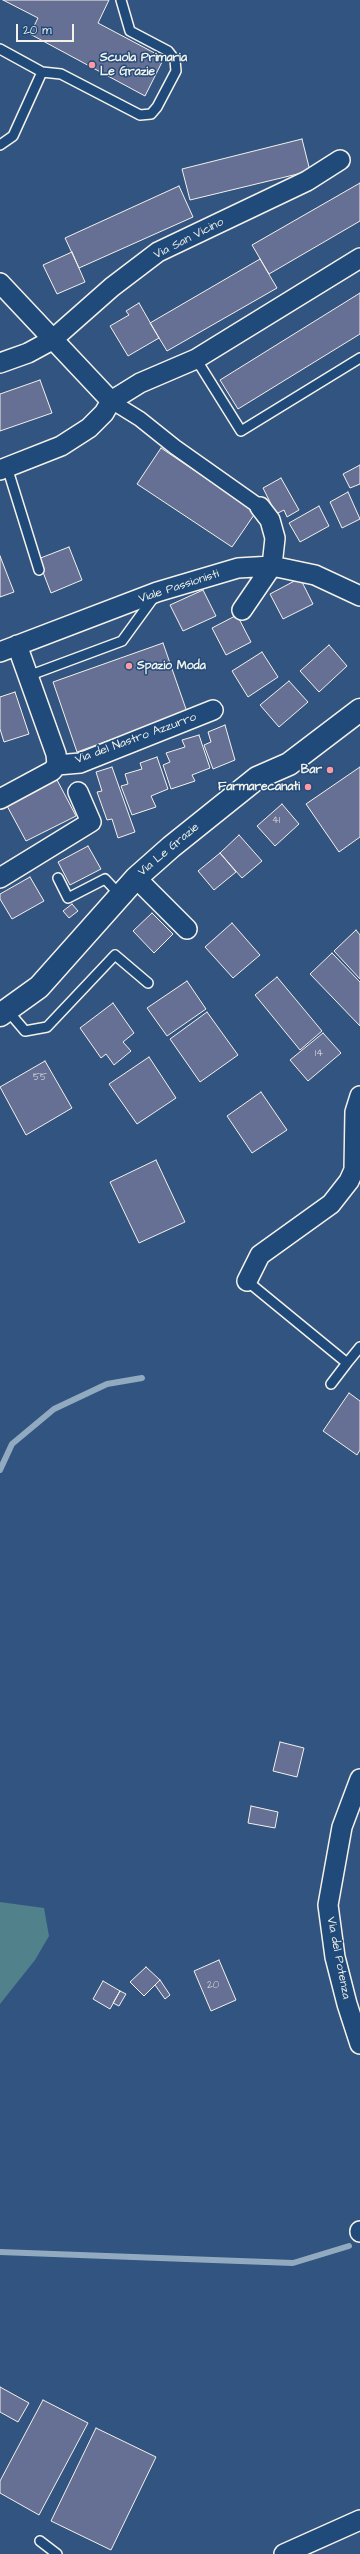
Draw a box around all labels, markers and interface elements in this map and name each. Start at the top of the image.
scale bar [18,16,76,42]
text: 20 m [23,22,52,39]
place label: Scuola Primaria Le Grazie [100,51,187,79]
marker: Scuola Primaria Le Grazie [87,60,97,70]
street label: Via San Vicino [152,215,226,263]
street label: Viale Passionisti [137,567,221,607]
place label: Spazio Moda [137,659,206,673]
marker: Spazio Moda [124,661,134,671]
street label: Via del Nastro Azzurro [73,710,199,768]
place label: Bar [301,763,322,777]
marker: Bar [325,765,335,775]
place label: Farmarecanati [218,780,300,794]
marker: Farmarecanati [303,782,313,792]
house number: 41 [272,815,280,827]
street label: Via Le Grazie [136,820,202,880]
house number: 14 [315,1048,323,1060]
house number: 55 [33,1072,47,1084]
street label: Via del Potenza [323,1916,353,2000]
house number: 20 [207,1980,219,1992]

